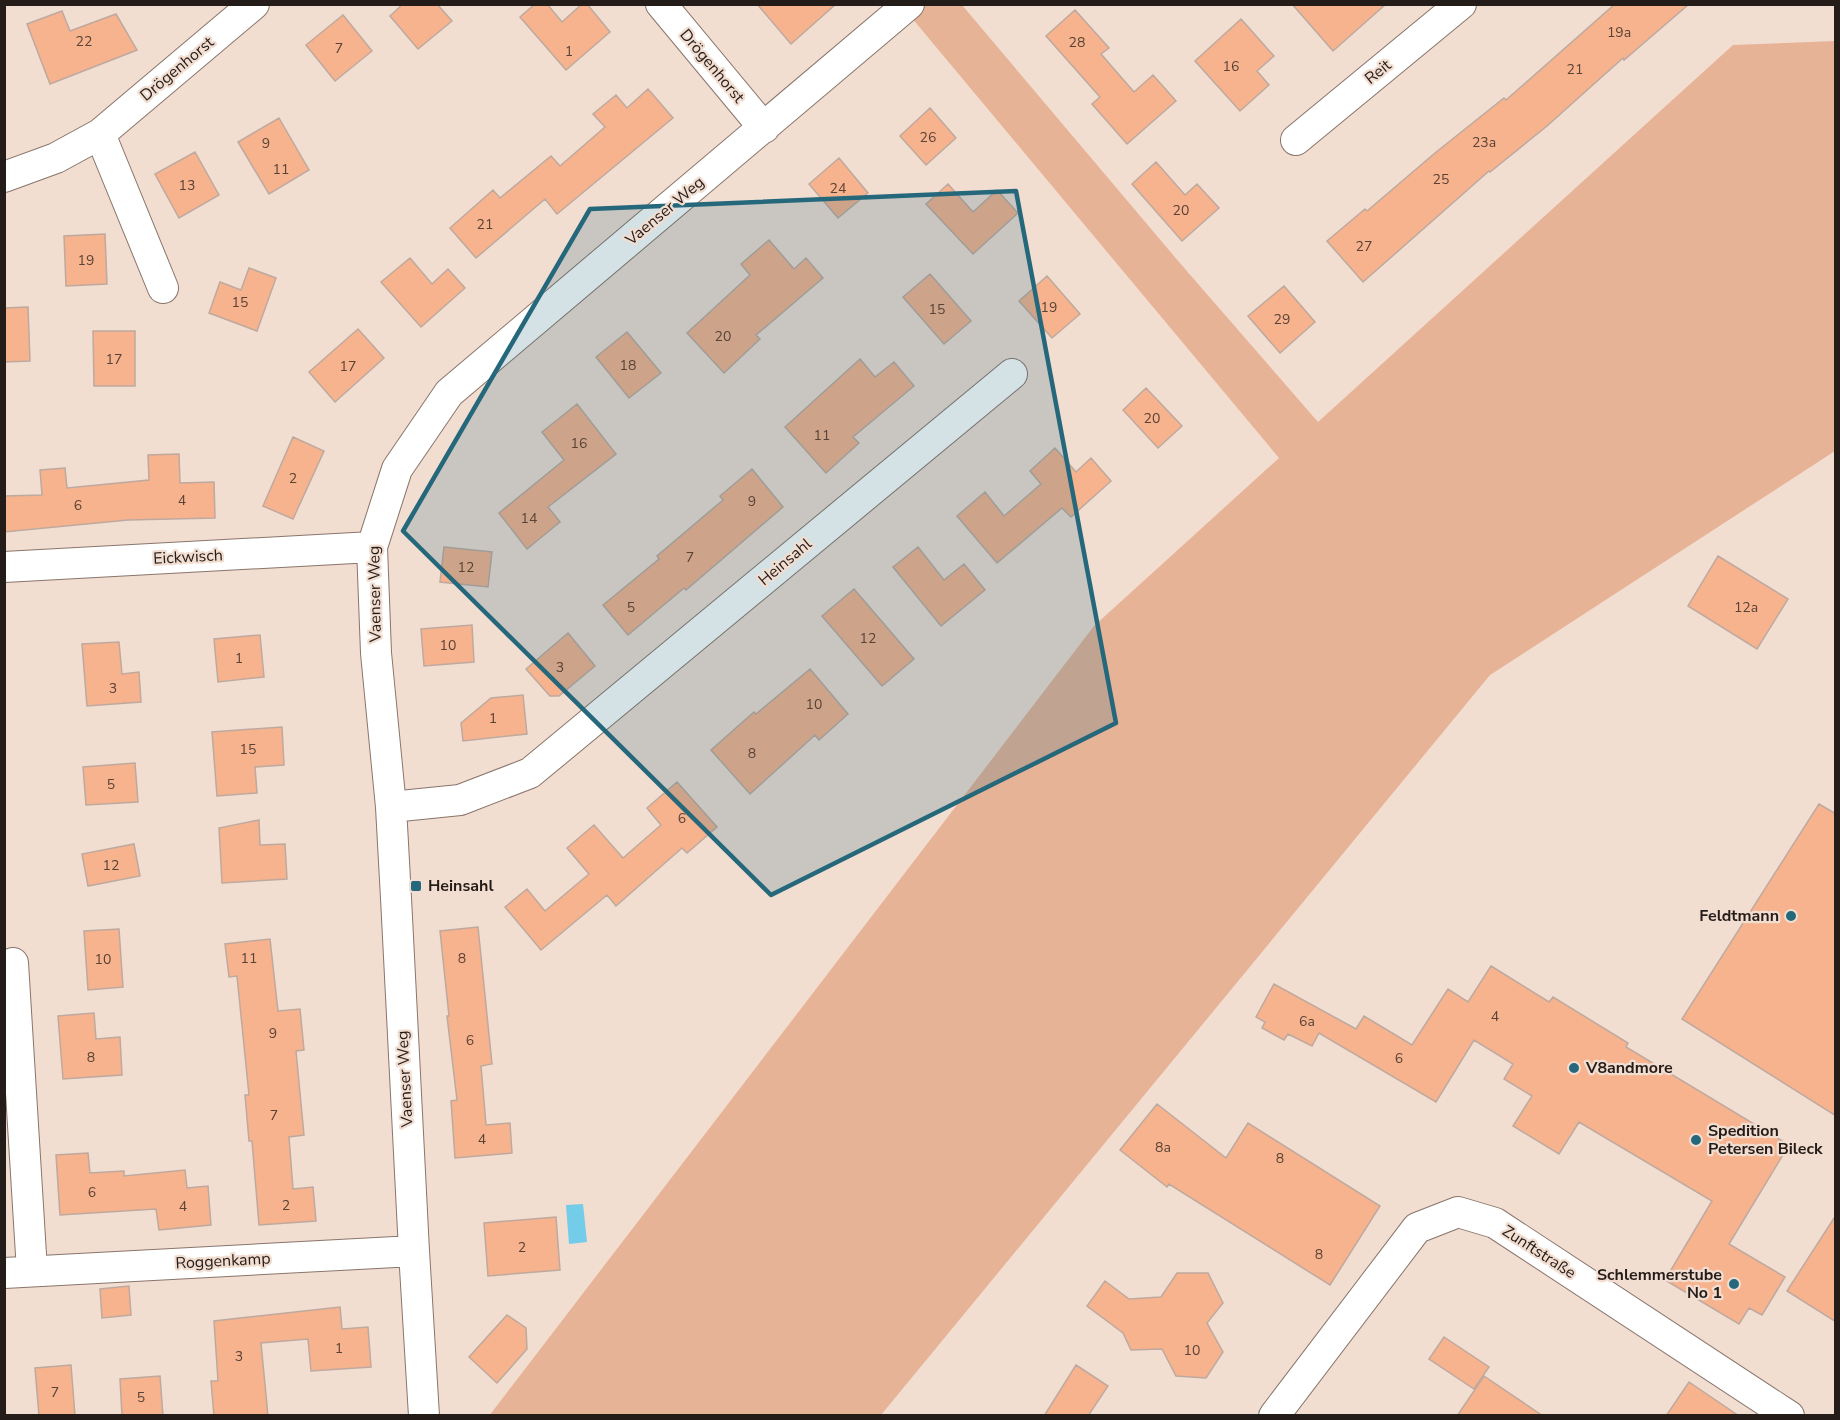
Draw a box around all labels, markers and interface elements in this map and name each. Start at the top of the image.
house number: 19a [1607,23,1631,42]
street label: Drögenhorst [675,24,750,108]
street label: Drögenhorst [135,31,219,106]
house number: 22 [76,32,92,51]
house number: 28 [1069,33,1085,52]
house number: 7 [335,39,343,58]
house number: 1 [565,42,573,61]
street label: Reit [1360,54,1396,89]
house number: 16 [1223,57,1239,76]
house number: 21 [1567,60,1583,79]
house number: 26 [920,128,936,147]
house number: 23a [1472,133,1496,152]
house number: 9 [262,134,270,153]
house number: 11 [273,160,289,179]
house number: 25 [1433,170,1449,189]
street label: Vaenser Weg [620,171,709,251]
house number: 13 [179,176,195,195]
house number: 24 [830,179,846,198]
house number: 20 [1173,201,1189,220]
house number: 21 [477,215,493,234]
house number: 27 [1356,237,1372,256]
house number: 19 [78,251,94,270]
house number: 15 [232,293,248,312]
house number: 19 [1041,298,1057,317]
house number: 15 [929,300,945,319]
house number: 29 [1274,310,1290,329]
house number: 20 [715,327,731,346]
house number: 17 [106,350,122,369]
house number: 18 [620,356,636,375]
house number: 17 [340,357,356,376]
house number: 20 [1144,409,1160,428]
house number: 11 [814,426,830,445]
house number: 16 [571,434,587,453]
house number: 2 [289,469,297,488]
house number: 4 [178,491,186,510]
house number: 9 [748,492,756,511]
house number: 6 [74,496,82,515]
house number: 14 [521,509,537,528]
street label: Heinsahl [754,533,817,591]
street label: Eickwisch [153,544,223,570]
street label: Vaenser Weg [363,545,387,644]
house number: 7 [686,548,694,567]
house number: 12 [458,558,474,577]
house number: 5 [627,598,635,617]
house number: 12a [1734,598,1758,617]
house number: 12 [860,629,876,648]
house number: 10 [440,636,456,655]
house number: 1 [235,649,243,668]
house number: 3 [556,658,564,677]
house number: 3 [109,679,117,698]
house number: 10 [806,695,822,714]
house number: 1 [489,709,497,728]
house number: 15 [240,740,256,759]
house number: 8 [748,744,756,763]
house number: 5 [107,775,115,794]
house number: 6 [678,809,686,828]
house number: 12 [103,856,119,875]
place label: Heinsahl [428,875,494,897]
marker: Heinsahl [409,879,423,893]
place label: Feldtmann [1699,905,1779,927]
marker: Feldtmann [1784,909,1798,923]
house number: 11 [241,949,257,968]
house number: 8 [458,949,466,968]
house number: 10 [95,950,111,969]
house number: 4 [1491,1007,1499,1026]
house number: 6a [1299,1012,1315,1031]
house number: 9 [269,1024,277,1043]
street label: Vaenser Weg [391,1030,419,1129]
house number: 6 [466,1031,474,1050]
house number: 8 [87,1048,95,1067]
house number: 6 [1395,1049,1403,1068]
place label: V8andmore [1585,1057,1673,1079]
marker: V8andmore [1567,1061,1581,1075]
house number: 7 [270,1106,278,1125]
place label: Spedition Petersen Bileck [1708,1120,1823,1160]
house number: 4 [478,1130,486,1149]
marker: Spedition Petersen Bileck [1689,1133,1703,1147]
house number: 8a [1155,1138,1171,1157]
house number: 8 [1276,1149,1284,1168]
house number: 6 [88,1183,96,1202]
house number: 2 [282,1196,290,1215]
house number: 4 [179,1197,187,1216]
street label: Zunftstraße [1498,1220,1580,1284]
house number: 2 [518,1238,526,1257]
house number: 8 [1315,1245,1323,1264]
street label: Roggenkamp [175,1248,271,1274]
place label: Schlemmerstube No 1 [1597,1264,1722,1304]
marker: Schlemmerstube No 1 [1727,1277,1741,1291]
house number: 1 [335,1339,343,1358]
house number: 10 [1184,1341,1200,1360]
house number: 3 [235,1347,243,1366]
house number: 7 [51,1383,59,1402]
house number: 5 [137,1388,145,1407]

